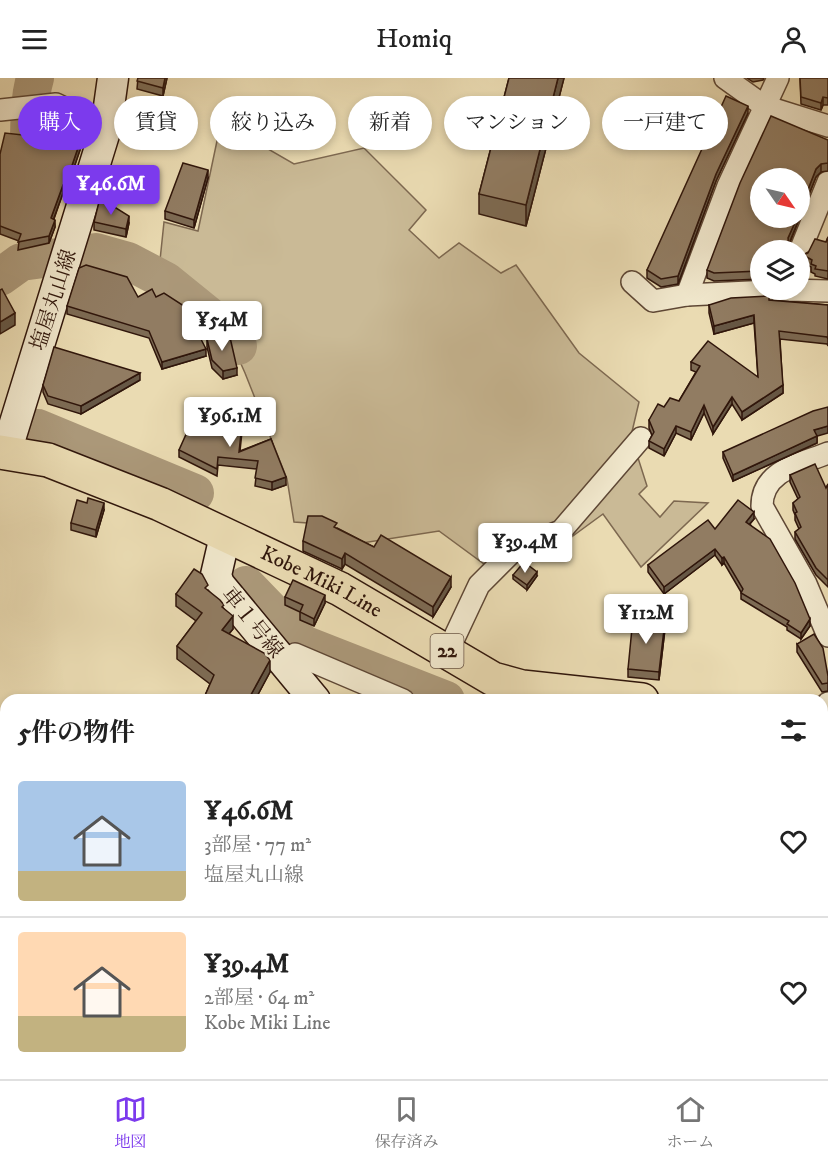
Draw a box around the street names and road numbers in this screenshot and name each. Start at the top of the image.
street label: 塩屋丸山線 [25,246,83,354]
street label: Kobe Miki Line [256,540,387,624]
street label: 車１号線 [215,582,289,664]
road number: 22 [430,634,464,668]

